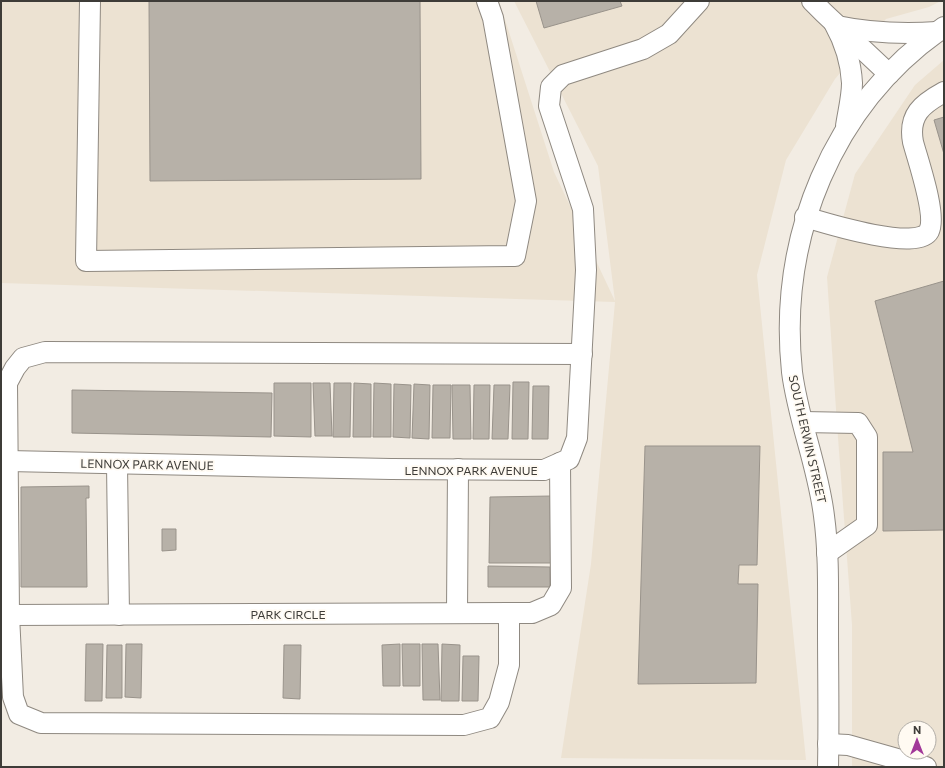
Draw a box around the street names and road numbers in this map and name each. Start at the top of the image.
street label: SOUTH ERWIN STREET [786,374,830,505]
street label: LENNOX PARK AVENUE [80,456,214,472]
street label: LENNOX PARK AVENUE [404,463,538,477]
street label: PARK CIRCLE [250,607,326,621]

